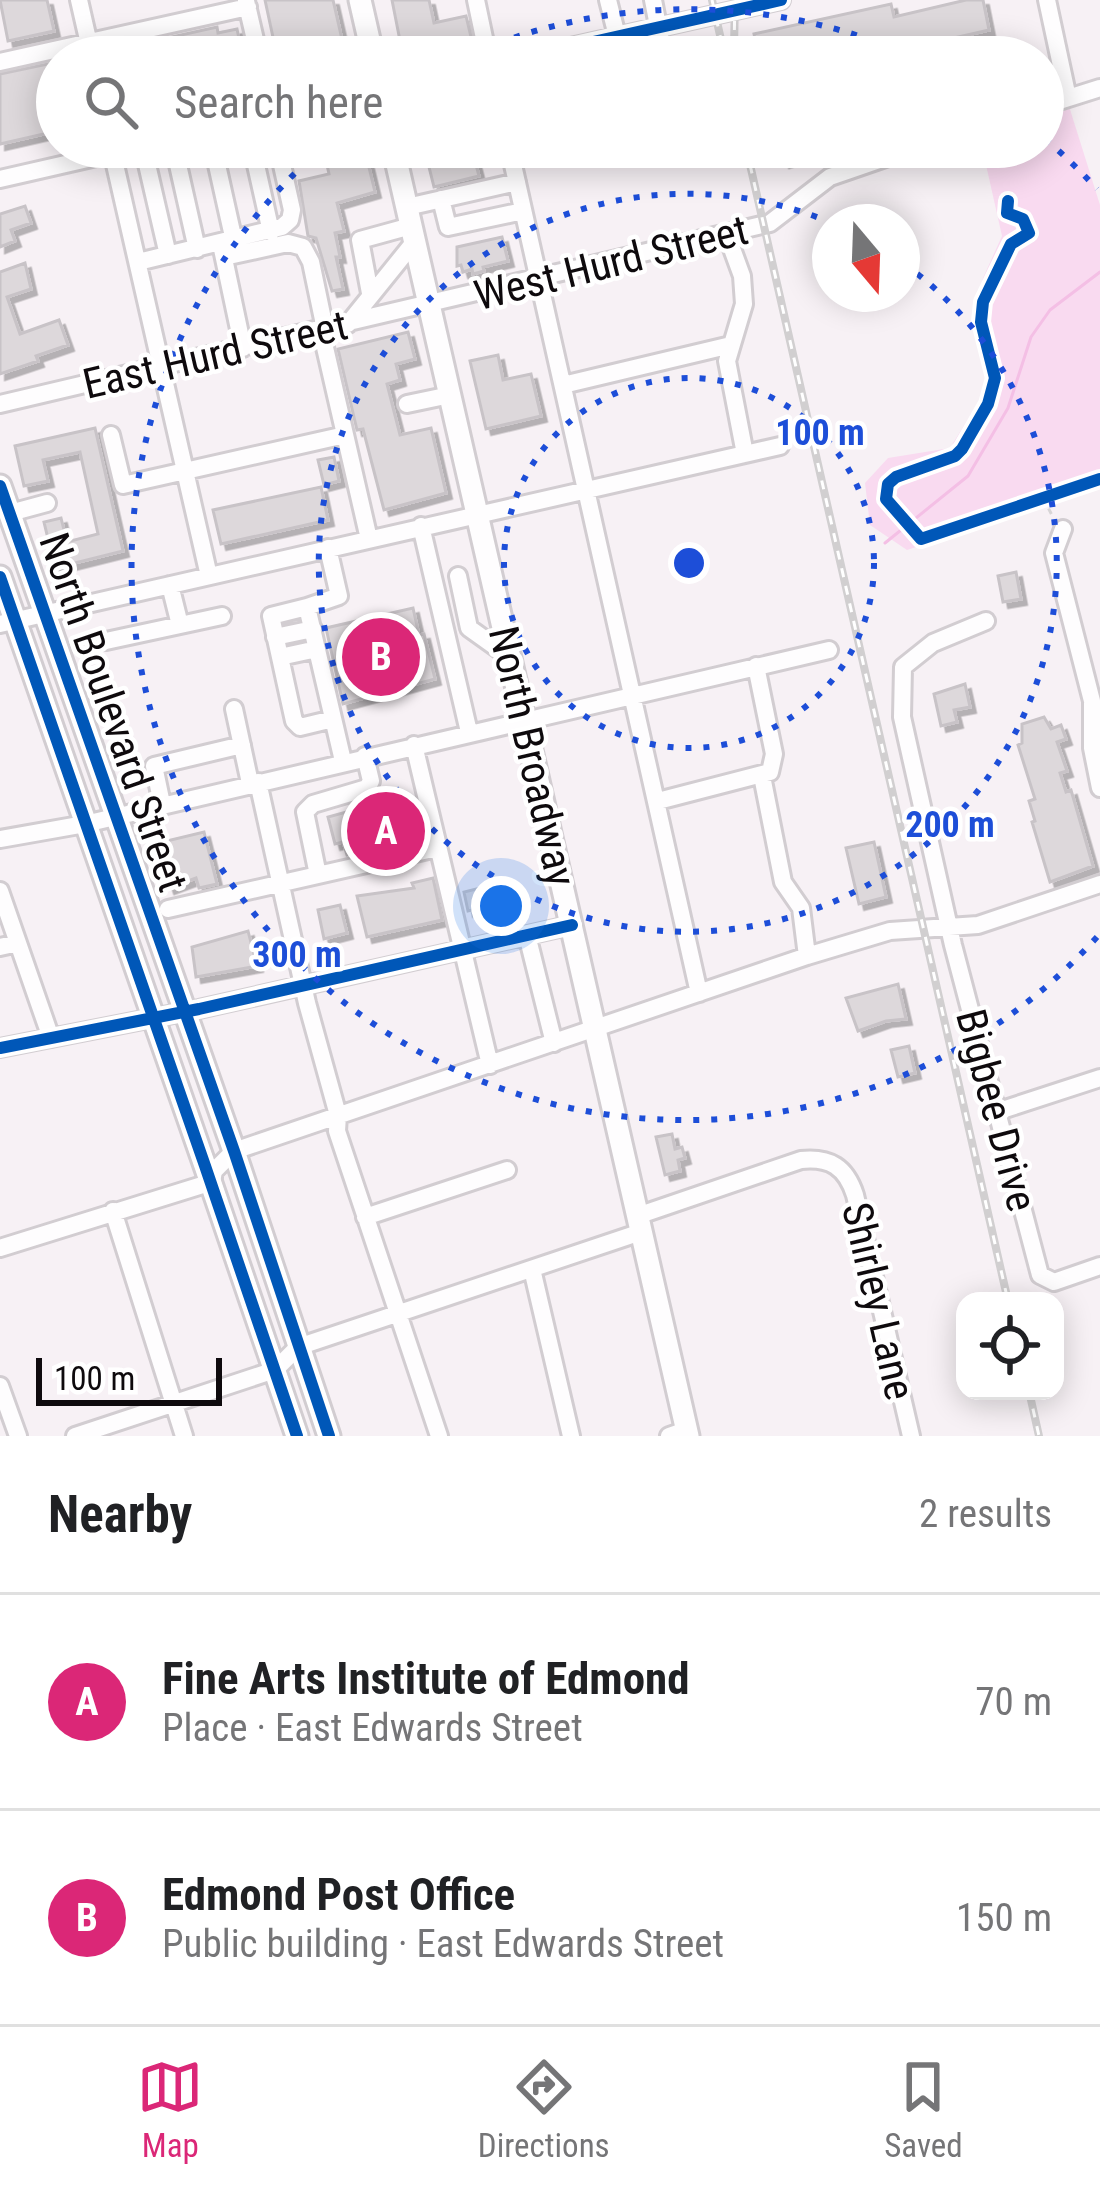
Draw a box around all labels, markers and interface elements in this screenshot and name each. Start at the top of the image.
search box [36,36,1064,168]
icon: search [78,69,144,135]
text: Search here [174,76,383,129]
north arrow [812,204,920,312]
street label: West Hurd Street [469,205,753,320]
street label: East Hurd Street [78,300,352,409]
text: 100 m [775,412,865,454]
street label: North Boulevard Street [29,527,198,898]
centre of rings [668,542,710,584]
pin: B [342,612,420,702]
street label: North Broadway [479,621,586,891]
pin: A [347,786,425,876]
text: 200 m [905,804,995,846]
your location [471,876,531,936]
text: 300 m [252,934,342,976]
street label: Bigbee Drive [946,1004,1047,1216]
street label: Shirley Lane [832,1198,925,1404]
map controls [956,1292,1064,1400]
button: locate [956,1292,1064,1400]
scale bar [36,1352,222,1405]
text: 100 m [54,1359,135,1398]
text: Nearby [48,1485,192,1544]
text: 2 results [919,1491,1052,1537]
text: Fine Arts Institute of Edmond [162,1652,689,1705]
text: A [75,1679,99,1725]
text: 70 m [975,1679,1052,1725]
text: Place · East Edwards Street [162,1705,583,1751]
text: Edmond Post Office [162,1868,515,1921]
text: B [76,1895,98,1941]
text: 150 m [956,1895,1052,1941]
text: Public building · East Edwards Street [162,1921,724,1967]
tab: Map [137,2054,203,2165]
tab: Directions [478,2054,610,2165]
tab: Saved [884,2054,963,2165]

